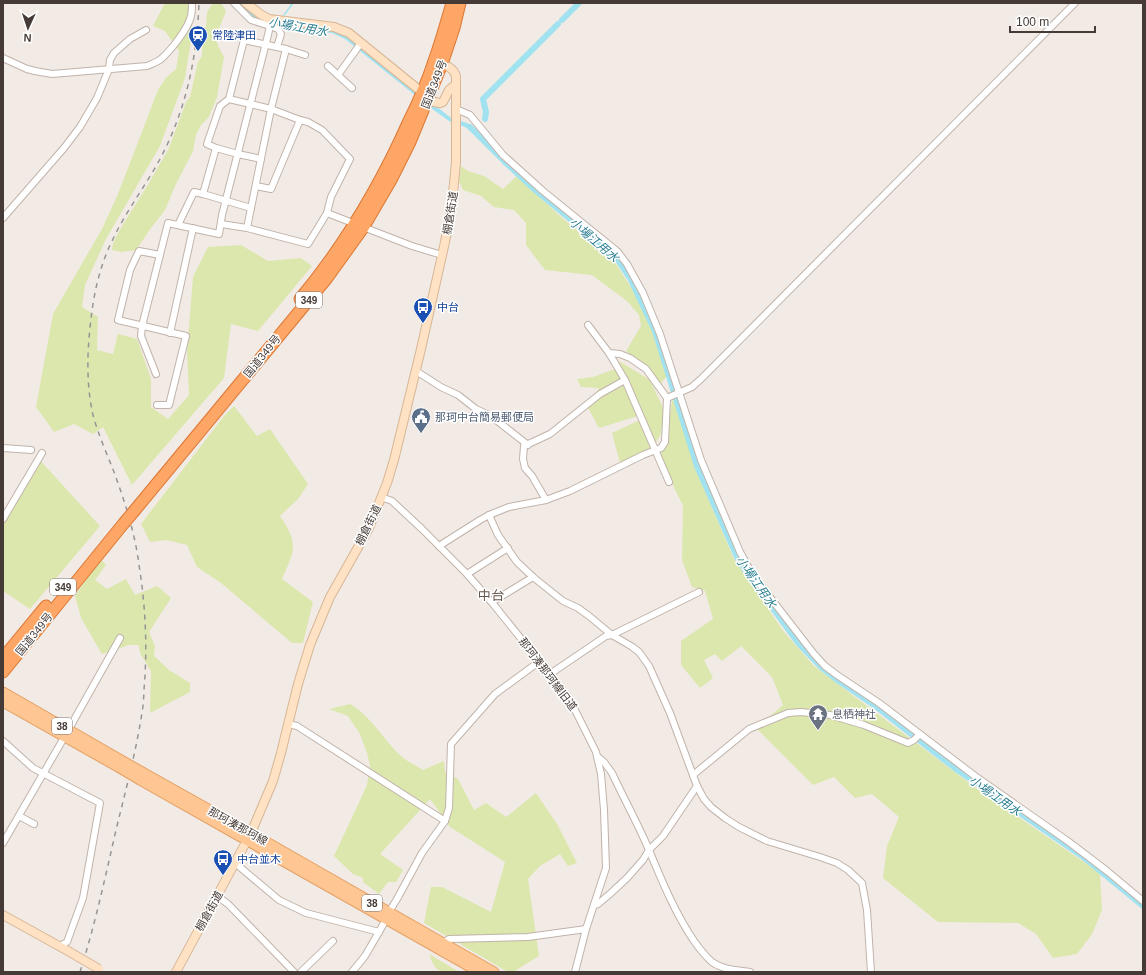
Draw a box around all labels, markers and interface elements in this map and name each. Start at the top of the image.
north arrow [8,8,48,48]
scale bar [1010,8,1095,34]
water label: 小場江用水 [267,15,331,39]
text: 100 m [1016,15,1049,29]
station icon: 常陸津田 [187,24,209,52]
place label: 常陸津田 [212,29,256,41]
text: N [23,32,32,44]
street label: 国道349号 [419,58,449,110]
street label: 棚倉街道 [441,190,459,236]
water label: 小場江用水 [567,215,623,266]
road number: 349 [296,292,322,308]
bus stop icon: 中台 [412,296,434,324]
place label: 中台 [437,301,459,313]
street label: 国道349号 [241,332,283,380]
public building icon: 那珂中台簡易郵便局 [410,406,432,434]
place label: 那珂中台簡易郵便局 [435,411,534,423]
street label: 棚倉街道 [353,503,383,547]
water label: 小場江用水 [733,553,780,612]
road number: 349 [50,579,76,595]
district label: 中台 [478,588,504,603]
street label: 国道349号 [13,610,55,658]
street label: 那珂湊那珂線旧道 [517,635,579,713]
temple icon: 息栖神社 [807,703,829,731]
place label: 息栖神社 [832,708,876,720]
road number: 38 [52,718,72,734]
water label: 小場江用水 [966,773,1025,820]
street label: 那珂湊那珂線 [206,805,270,847]
bus stop icon: 中台並木 [212,848,234,876]
place label: 中台並木 [237,853,281,865]
street label: 棚倉街道 [193,889,225,933]
road number: 38 [362,895,382,911]

